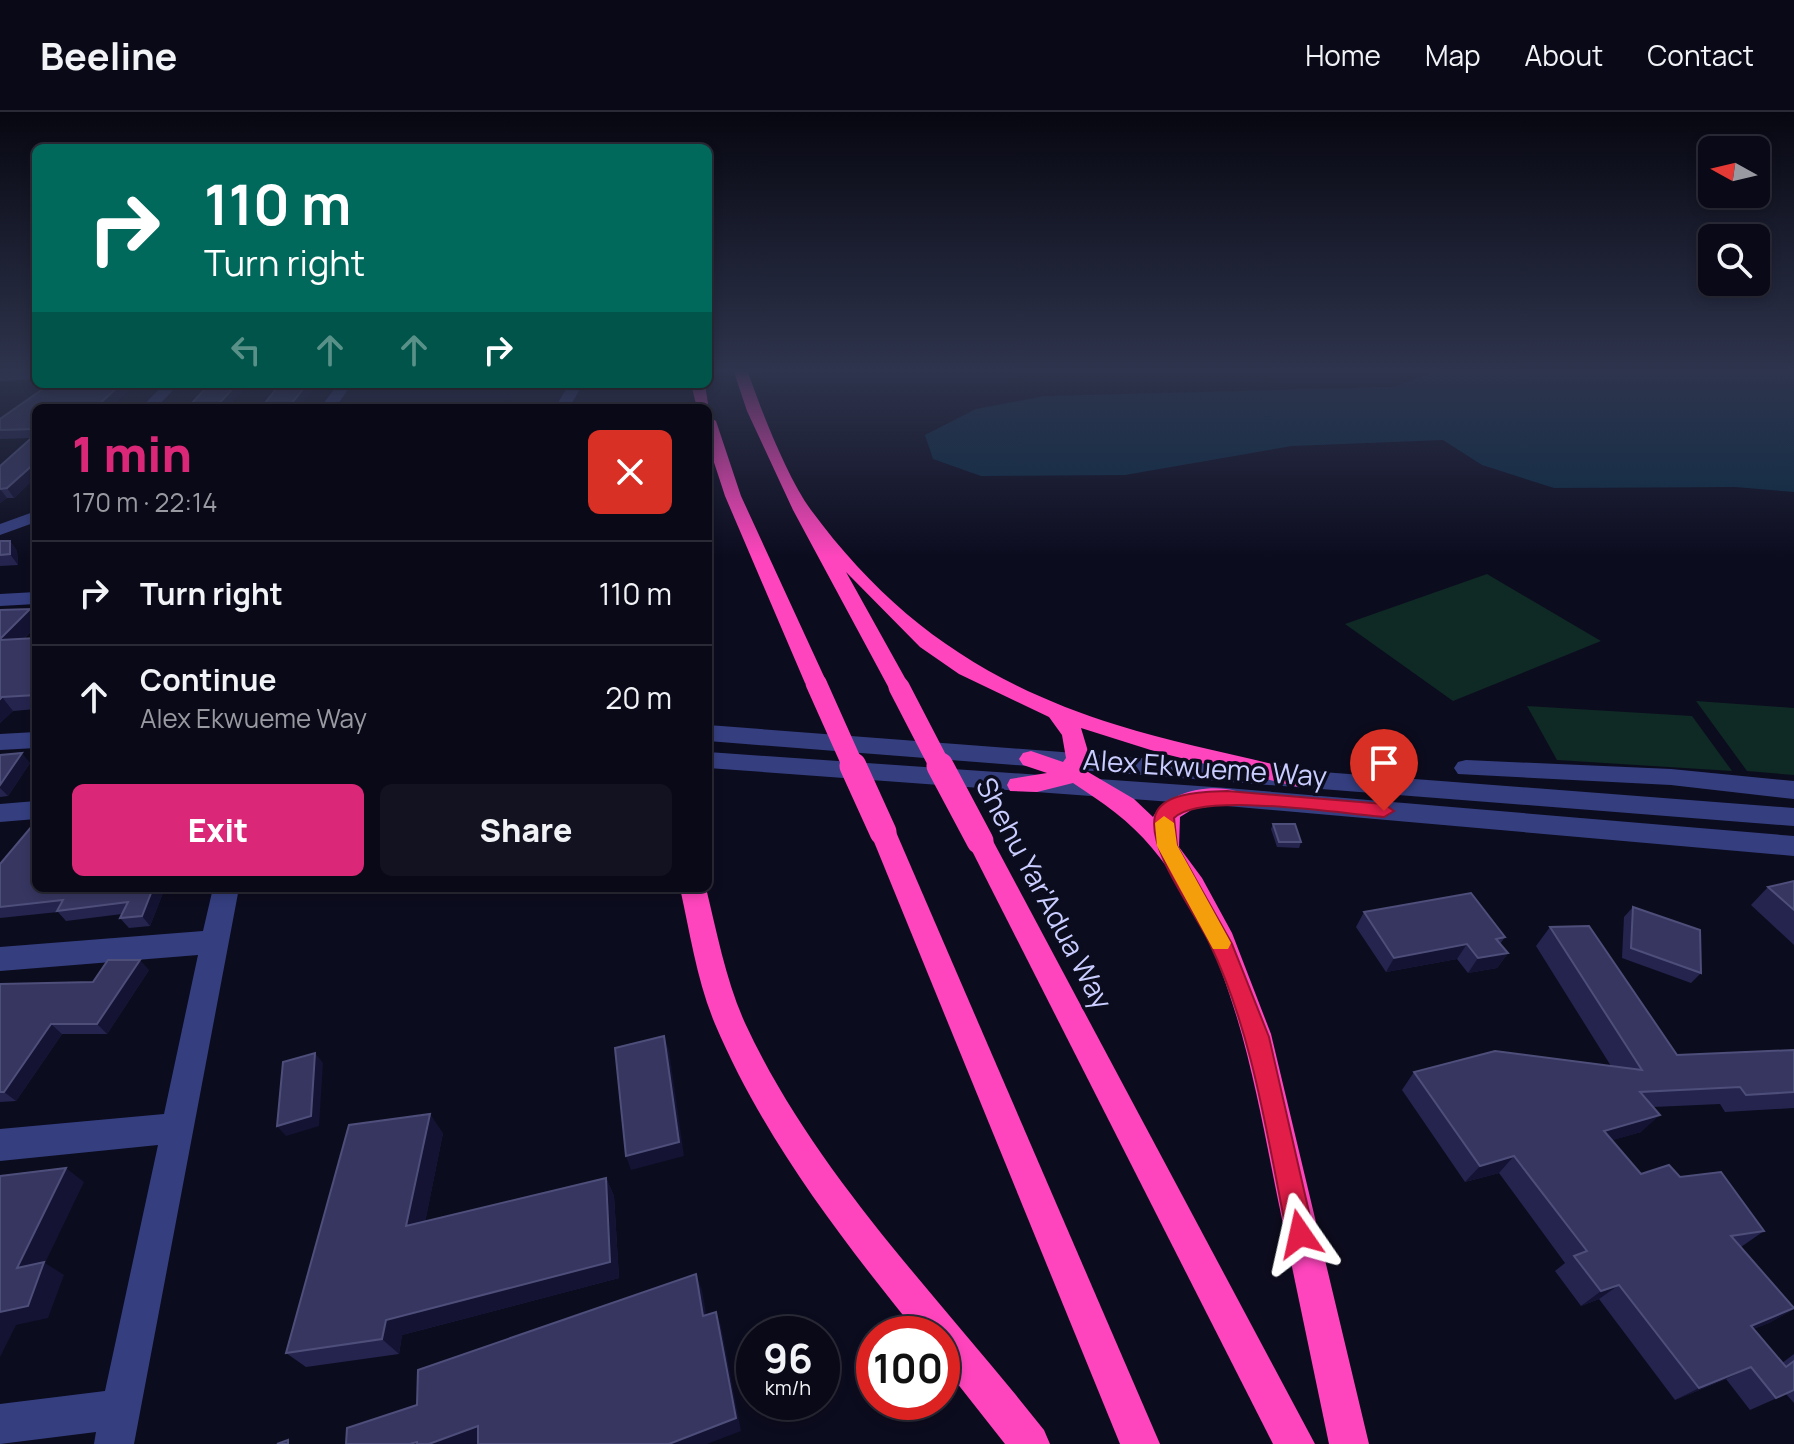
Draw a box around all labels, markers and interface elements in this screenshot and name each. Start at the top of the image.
text: Beeline [40,29,177,81]
text: Home [1305,36,1381,74]
text: Map [1425,36,1481,74]
text: About [1525,36,1603,74]
text: Contact [1647,36,1754,74]
north arrow [1698,136,1770,208]
map controls [1698,136,1770,296]
text: 110 m [204,165,351,242]
icon: right [72,176,176,280]
button: search [1698,224,1770,296]
text: Turn right [204,238,365,287]
icon: left [224,328,268,372]
icon: ahead [308,328,352,372]
icon: ahead [392,328,436,372]
icon: right [476,328,520,372]
text: 1 min [72,421,192,486]
button: close [588,430,672,514]
text: 170 m · 22:14 [72,484,217,520]
icon: right [72,571,116,615]
text: Turn right [140,573,283,614]
text: 110 m [599,573,672,614]
text: Continue [140,659,276,700]
icon: ahead [72,675,116,719]
text: 20 m [605,677,672,718]
text: Alex Ekwueme Way [140,700,367,736]
pin [1350,729,1418,811]
street label: Alex Ekwueme Way [1082,740,1328,794]
icon: arrive [1362,741,1406,785]
street label: Shehu Yar'Adua Way [968,771,1122,1016]
button: Exit [72,784,364,876]
button: Share [380,784,672,876]
position arrow [1258,1192,1342,1276]
speed limit sign: 100 [856,1316,960,1420]
text: 96 [763,1330,813,1385]
text: km/h [765,1374,811,1401]

